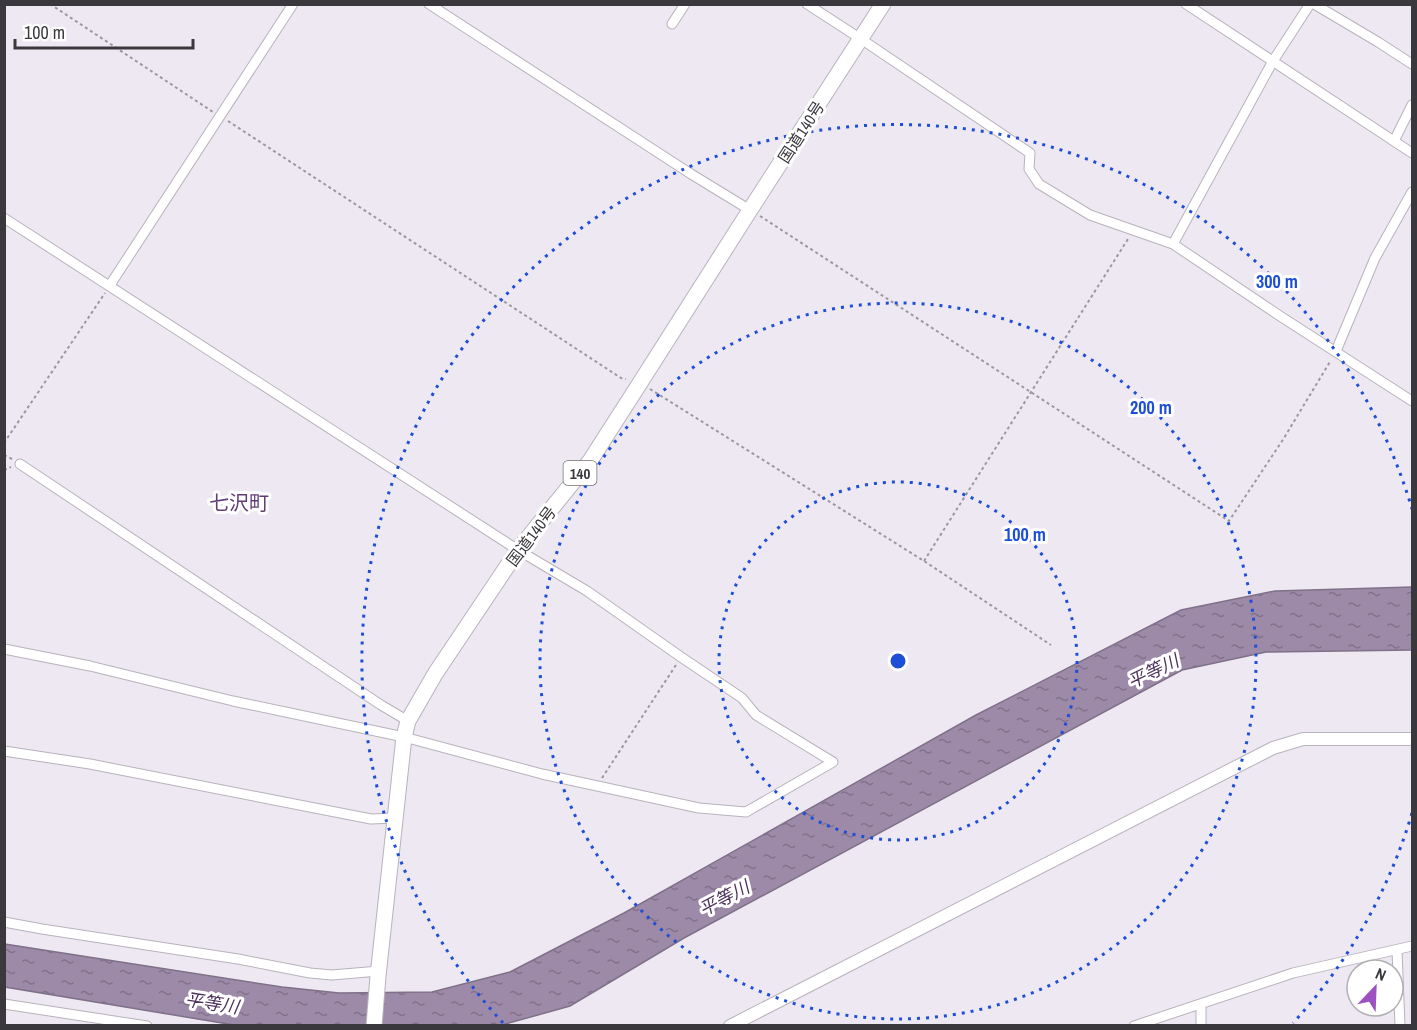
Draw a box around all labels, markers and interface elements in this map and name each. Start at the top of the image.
scale bar [15,12,194,50]
text: 100 m [24,20,65,45]
street label: 国道140号 [773,97,829,167]
text: 300 m [1256,269,1298,294]
text: 200 m [1130,395,1172,420]
road number: 140 [564,461,596,485]
district label: 七沢町 [209,489,269,516]
street label: 国道140号 [501,501,561,571]
text: 100 m [1004,522,1046,547]
water label: 平等川 [1123,647,1185,694]
centre of rings [888,651,908,671]
water label: 平等川 [694,873,755,922]
north arrow [1345,958,1405,1018]
text: N [1372,962,1390,986]
water label: 平等川 [183,986,243,1020]

